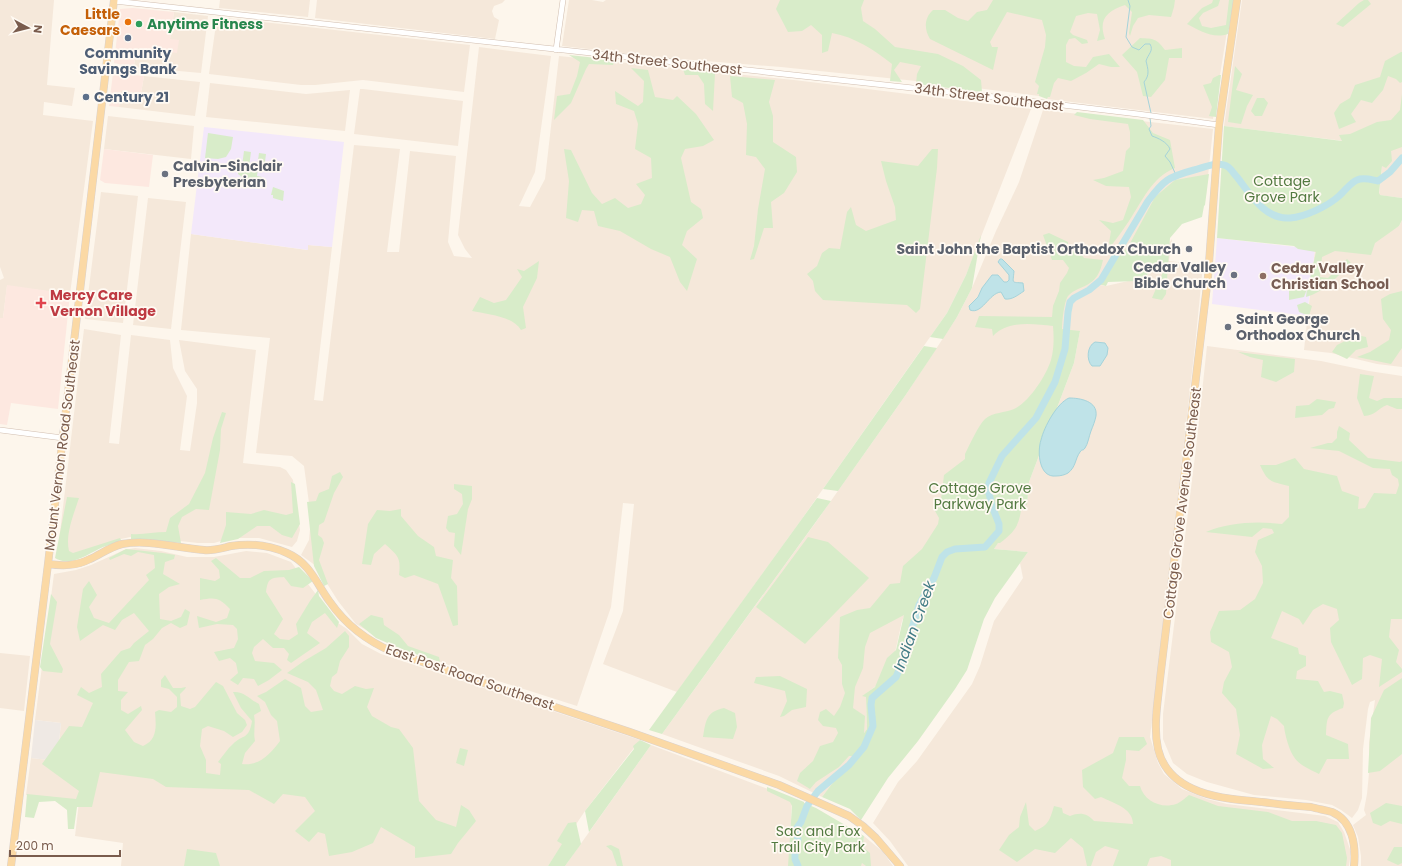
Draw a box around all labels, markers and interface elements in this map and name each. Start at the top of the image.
place label: Little Caesars [60,4,120,40]
north arrow [8,8,48,48]
place label: Anytime Fitness [147,14,263,34]
marker: Little Caesars [123,17,133,27]
marker: Anytime Fitness [134,19,144,29]
text: N [29,24,46,34]
marker: Community Savings Bank [123,33,133,43]
place label: Community Savings Bank [79,43,177,79]
street label: 34th Street Southeast [591,44,743,80]
street label: 34th Street Southeast [913,78,1065,116]
place label: Century 21 [94,87,169,107]
marker: Century 21 [81,92,91,102]
place label: Calvin-Sinclair Presbyterian [173,156,282,192]
marker: Calvin-Sinclair Presbyterian [160,169,170,179]
park label: Cottage Grove Park [1244,171,1320,207]
place label: Saint John the Baptist Orthodox Church [896,239,1181,259]
marker: Saint John the Baptist Orthodox Church [1184,244,1194,254]
place label: Cedar Valley Bible Church [1133,257,1226,293]
place label: Cedar Valley Christian School [1271,258,1389,294]
marker: Cedar Valley Bible Church [1229,270,1239,280]
marker: Cedar Valley Christian School [1258,271,1268,281]
place label: Mercy Care Vernon Village [50,285,156,321]
marker: Mercy Care Vernon Village [35,297,47,309]
place label: Saint George Orthodox Church [1236,309,1360,345]
marker: Saint George Orthodox Church [1223,322,1233,332]
street label: Mount Vernon Road Southeast [39,338,85,552]
street label: Cottage Grove Avenue Southeast [1158,386,1206,620]
park label: Cottage Grove Parkway Park [929,478,1032,514]
water label: Indian Creek [888,577,941,674]
street label: East Post Road Southeast [383,639,557,715]
park label: Sac and Fox Trail City Park [771,821,866,857]
scale bar [10,832,120,858]
text: 200 m [16,837,54,854]

